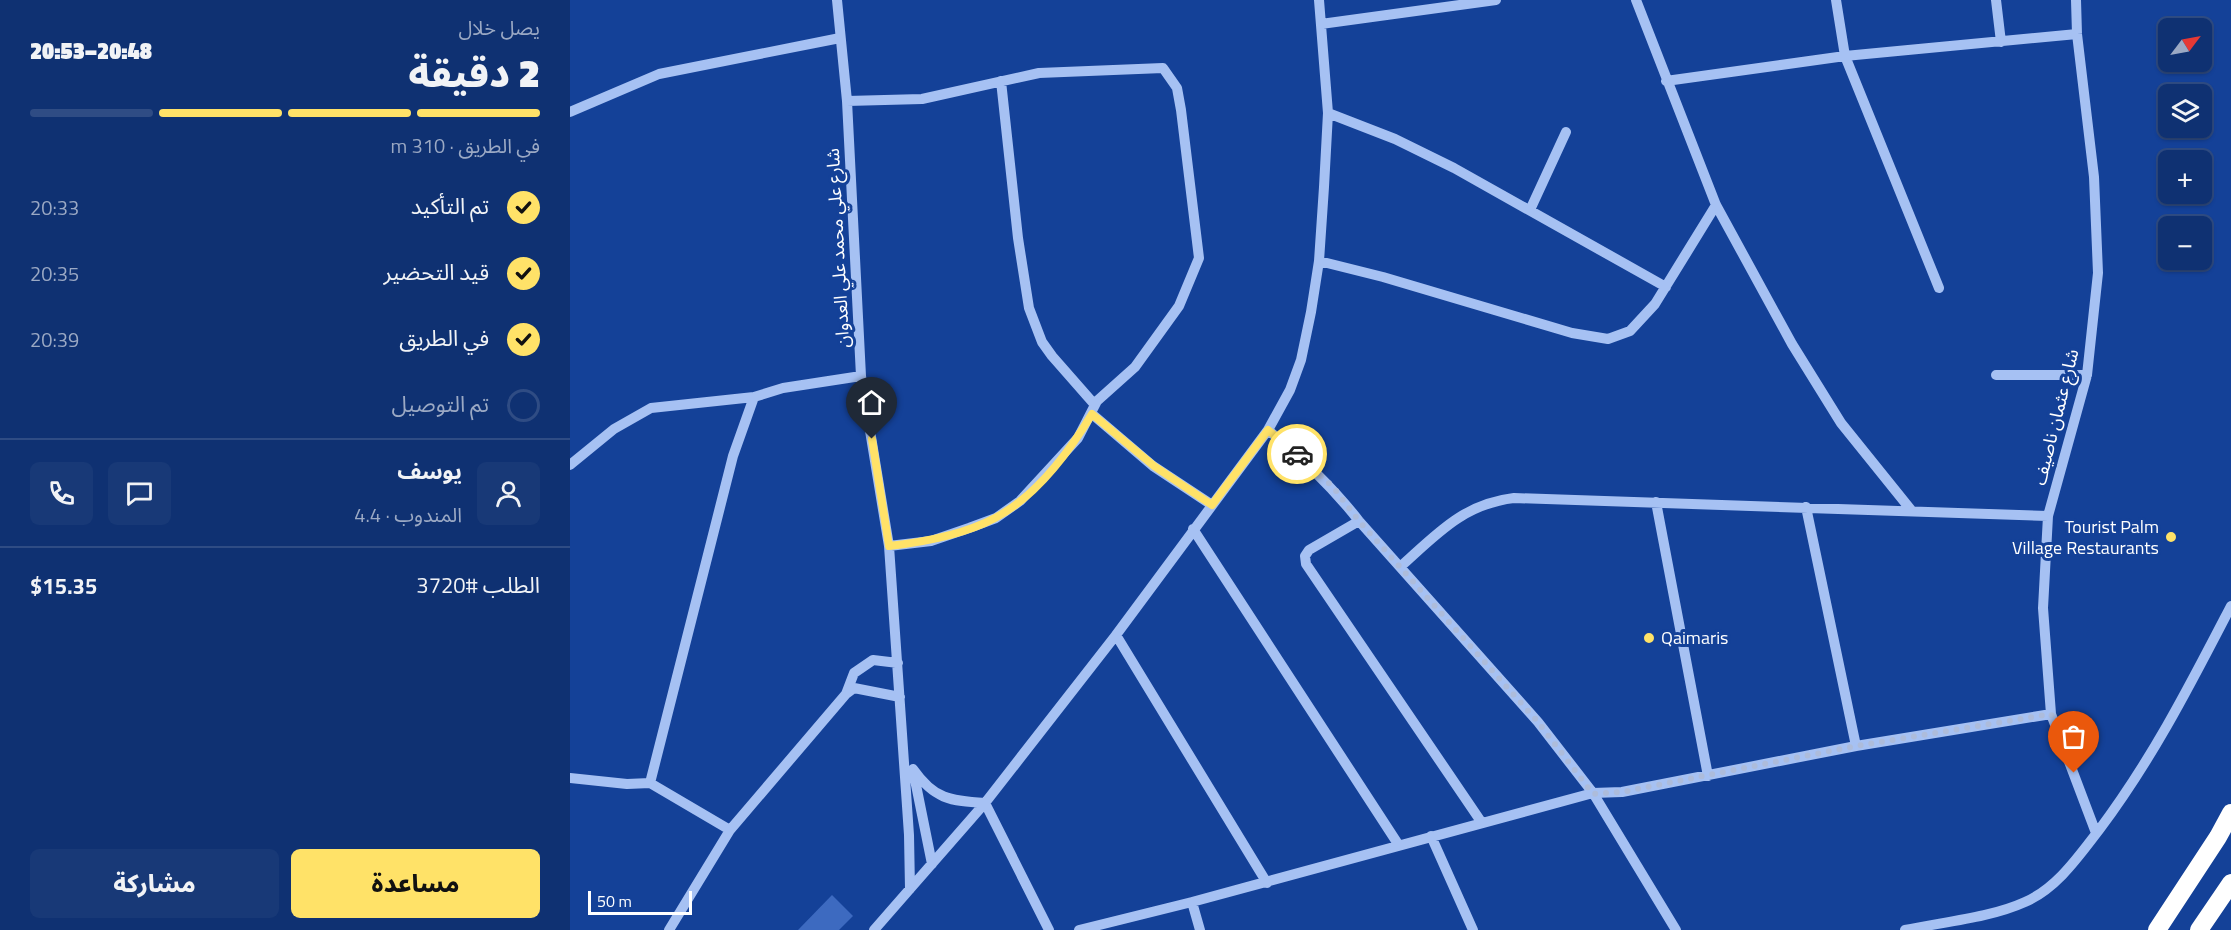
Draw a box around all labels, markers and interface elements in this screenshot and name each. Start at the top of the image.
text: يصل خلال [458,12,540,43]
north arrow [2158,18,2212,72]
map controls [2158,18,2212,270]
text: 20:48–20:53 [30,34,152,68]
text: 2 دقيقة [408,43,540,102]
button: layers [2158,84,2212,138]
text: في الطريق · 310 m [390,130,540,161]
street label: شارع علي محمد علي العدوان [819,147,857,349]
button: + [2158,150,2212,204]
text: تم التأكيد [411,189,489,223]
icon: check [507,191,540,224]
text: 20:33 [30,192,79,223]
button: − [2158,216,2212,270]
text: قيد التحضير [383,255,489,289]
icon: check [507,257,540,290]
text: 20:35 [30,258,79,289]
text: في الطريق [399,321,489,355]
icon: check [507,323,540,356]
text: 20:39 [30,324,79,355]
street label: شارع عثمان ناصيف [2026,346,2086,488]
pin [846,377,897,439]
icon: home [855,386,888,419]
text: تم التوصيل [392,387,489,421]
courier [1267,424,1327,484]
icon: car [1281,438,1314,471]
text: يوسف [397,454,462,488]
button: phone [30,462,93,525]
button: chat [108,462,171,525]
button: person [477,462,540,525]
text: المندوب · 4.4 [354,499,462,530]
place label: Tourist Palm Village Restaurants [2012,513,2159,561]
marker: Tourist Palm Village Restaurants [2164,530,2178,544]
text: الطلب #3720 [416,568,540,602]
text: $15.35 [30,569,97,603]
place label: Qaimaris [1661,624,1728,651]
marker: Qaimaris [1642,631,1656,645]
pin [2048,711,2099,773]
icon: bag [2057,720,2090,753]
button: مشاركة [30,849,279,918]
button: مساعدة [291,849,540,918]
scale bar [588,888,692,916]
text: 50 m [597,889,632,913]

